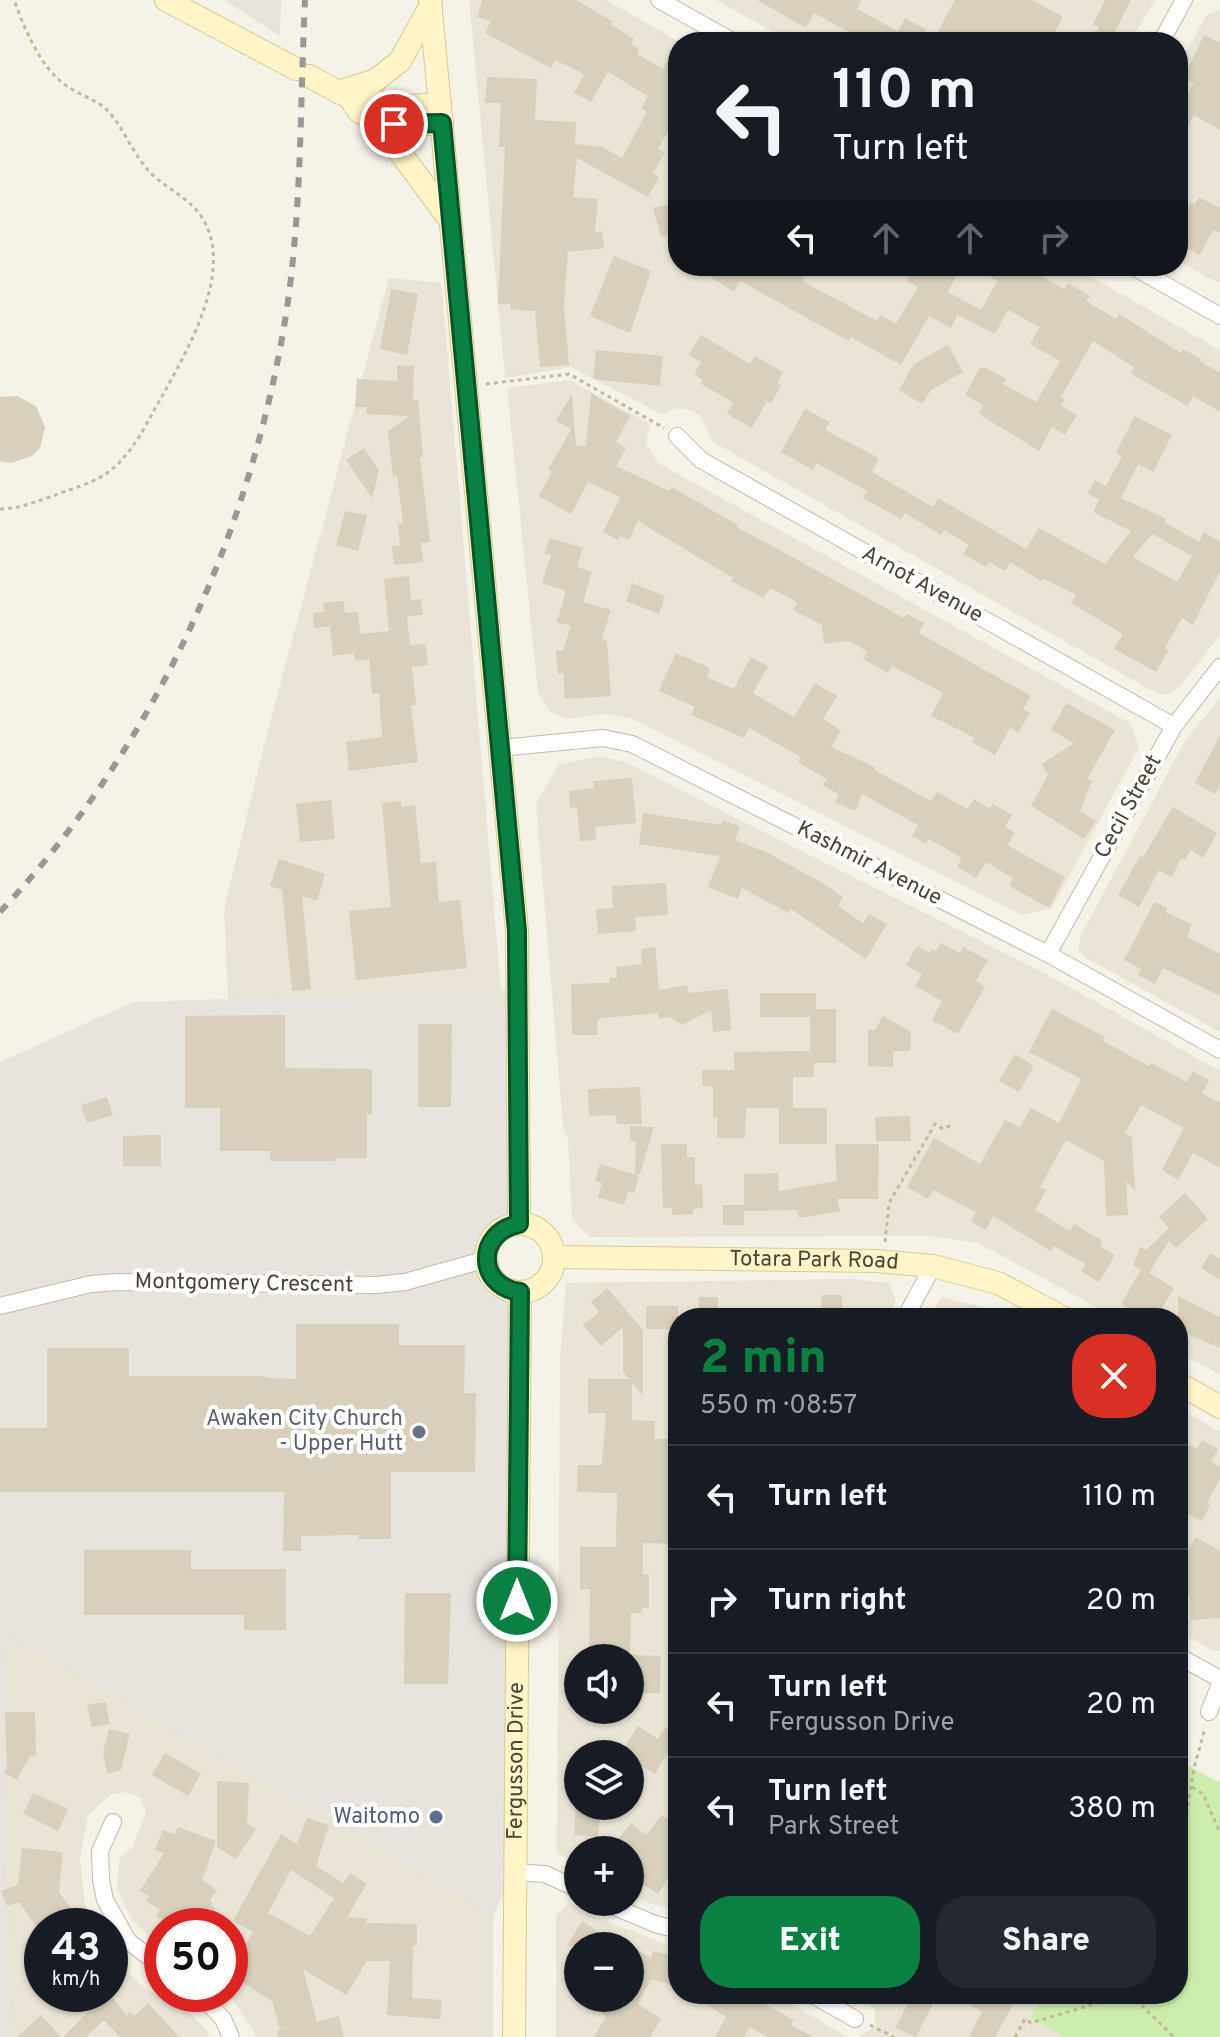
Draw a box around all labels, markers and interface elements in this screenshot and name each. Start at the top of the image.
text: 110 m [832,58,977,128]
icon: left [700,64,804,168]
pin [360,90,428,158]
icon: arrive [372,102,416,146]
text: Turn left [832,127,969,173]
icon: left [780,216,824,260]
icon: ahead [864,216,908,260]
icon: ahead [948,216,992,260]
icon: right [1032,216,1076,260]
street label: Arnot Avenue [857,541,987,629]
street label: Cecil Street [1089,750,1169,864]
street label: Kashmir Avenue [792,816,946,912]
street label: Totara Park Road [729,1246,900,1276]
street label: Montgomery Crescent [134,1269,354,1299]
text: 2 min [700,1330,827,1390]
button: close [1072,1334,1156,1418]
text: 550 m · 08:57 [700,1390,857,1423]
place label: Awaken City Church - Upper Hutt [206,1406,403,1458]
marker: Awaken City Church - Upper Hutt [410,1423,428,1441]
icon: left [700,1475,744,1519]
text: Turn left [768,1479,888,1516]
text: 110 m [1082,1479,1156,1516]
position arrow [475,1559,559,1643]
icon: right [700,1579,744,1623]
text: Turn right [768,1583,906,1620]
text: 20 m [1086,1583,1156,1620]
map controls [564,1644,644,2012]
button: sound [564,1644,644,1724]
text: Turn left [768,1670,888,1707]
street label: Fergusson Drive [502,1682,530,1840]
icon: left [700,1683,744,1727]
text: 20 m [1086,1687,1156,1724]
text: Fergusson Drive [768,1707,954,1740]
button: layers [564,1740,644,1820]
text: Turn left [768,1774,888,1811]
icon: left [700,1787,744,1831]
text: 380 m [1068,1791,1156,1828]
place label: Waitomo [333,1804,420,1831]
marker: Waitomo [427,1808,445,1826]
text: Park Street [768,1811,899,1844]
button: + [564,1836,644,1916]
button: Exit [700,1896,920,1988]
button: Share [936,1896,1156,1988]
speed limit sign: 50 [144,1908,248,2012]
text: 43 [51,1925,101,1975]
button: − [564,1932,644,2012]
text: km/h [52,1967,100,1993]

